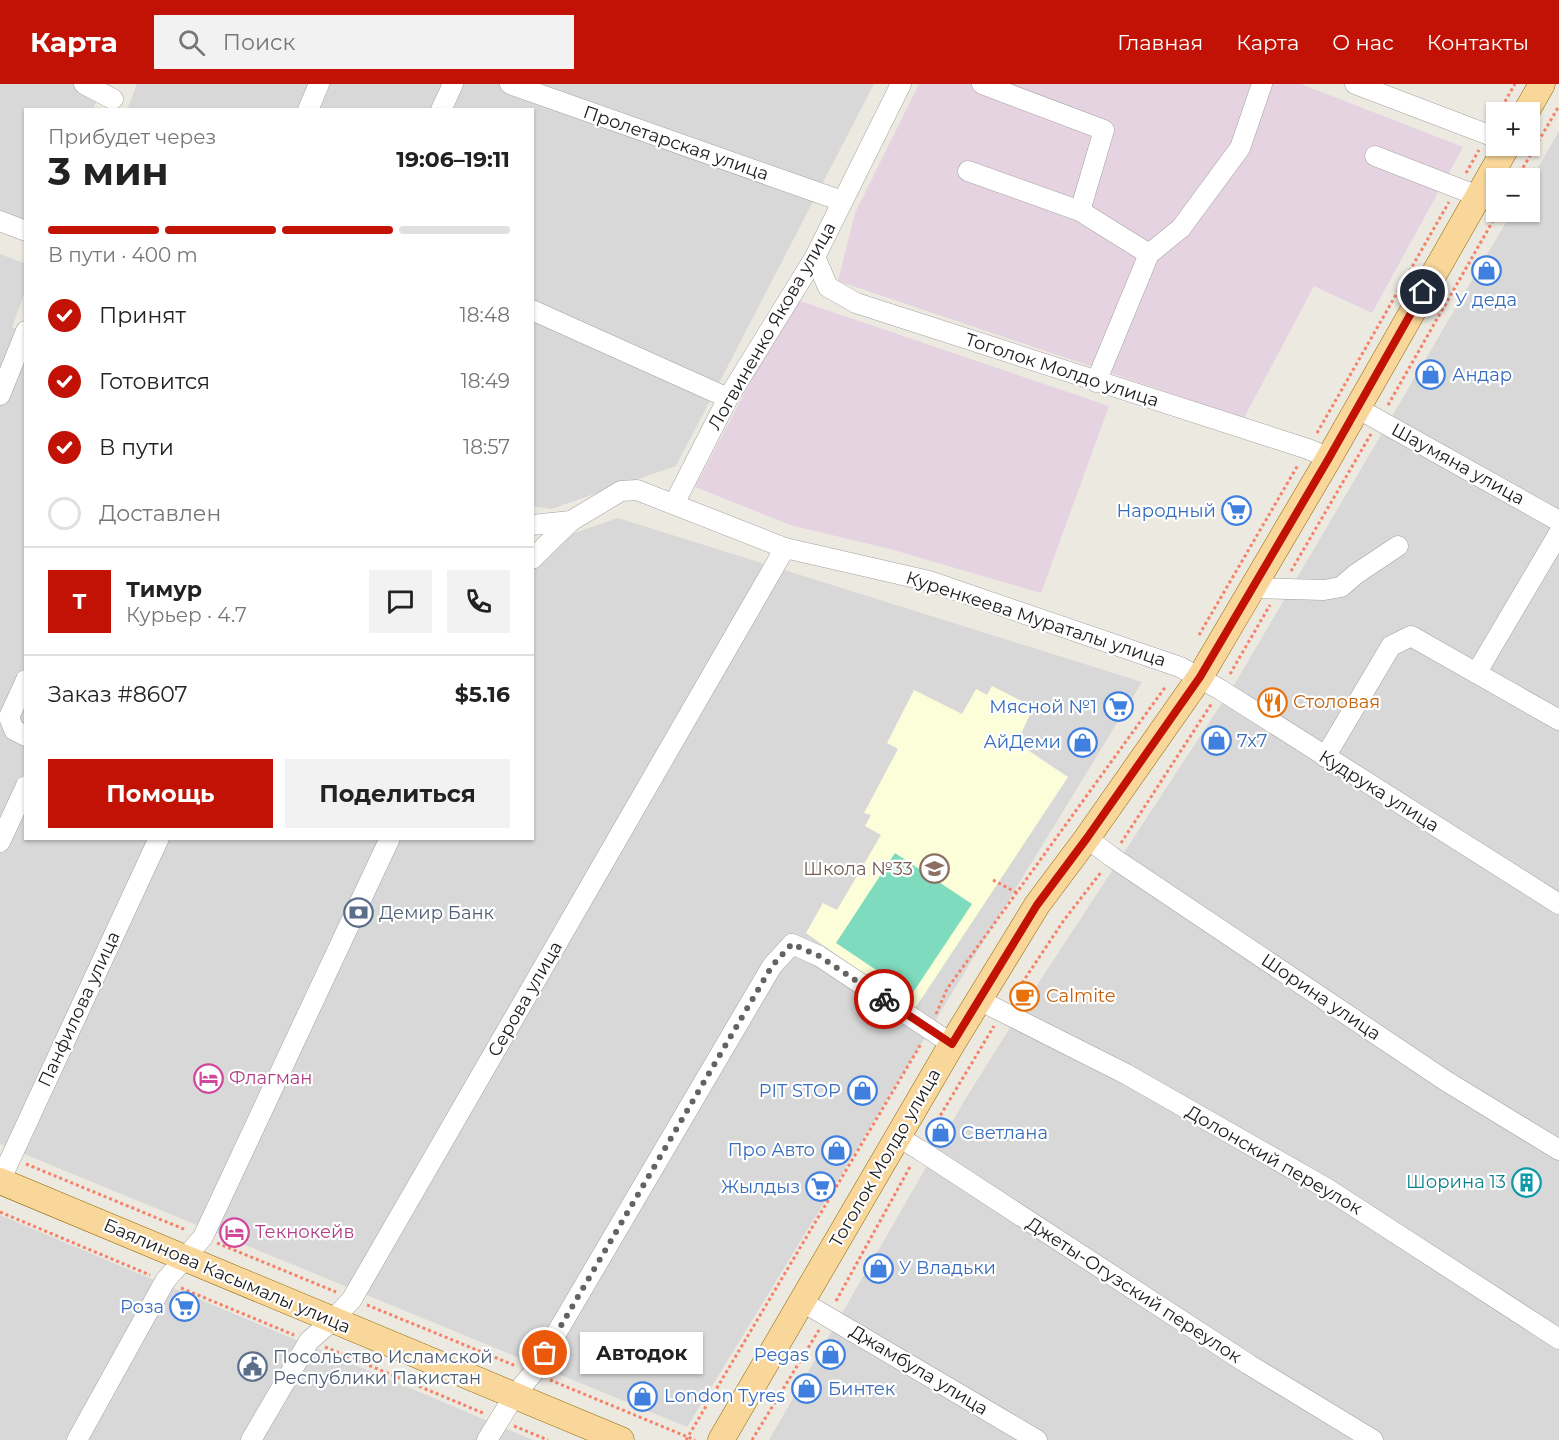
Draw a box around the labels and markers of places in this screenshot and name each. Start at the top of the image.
shop icon: У деда [1470,255,1502,287]
pin [1397,266,1448,317]
place label: У деда [1455,289,1517,311]
shop icon: Андар [1415,359,1447,391]
place label: Андар [1452,364,1512,386]
supermarket icon: Народный [1221,495,1253,527]
place label: Народный [1117,500,1216,522]
restaurant icon: Столовая [1256,686,1288,718]
supermarket icon: Мясной №1 [1102,691,1134,723]
place label: Столовая [1293,691,1380,713]
place label: Мясной №1 [989,696,1097,718]
shop icon: 7x7 [1200,725,1232,757]
shop icon: АйДеми [1066,726,1098,758]
place label: 7x7 [1237,730,1267,752]
place label: АйДеми [983,731,1061,753]
school or university icon: Школа №33 [918,853,950,885]
place label: Школа №33 [803,858,913,880]
bank icon: Демир Банк [342,897,374,929]
place label: Демир Банк [379,902,495,924]
cafe icon: Calmite [1009,980,1041,1012]
place label: Calmite [1046,985,1116,1007]
hotel icon: Флагман [192,1062,224,1094]
place label: Флагман [229,1067,313,1089]
shop icon: PIT STOP [846,1075,878,1107]
place label: PIT STOP [759,1080,841,1102]
shop icon: Светлана [924,1117,956,1149]
place label: Светлана [961,1122,1048,1144]
shop icon: Про Авто [820,1134,852,1166]
place label: Про Авто [728,1139,815,1161]
building icon: Шорина 13 [1511,1166,1543,1198]
supermarket icon: Жылдыз [805,1171,837,1203]
place label: Шорина 13 [1406,1171,1506,1193]
place label: Жылдыз [721,1176,800,1198]
hotel icon: Текнокейв [218,1216,250,1248]
place label: Текнокейв [255,1221,354,1243]
shop icon: У Владьки [862,1252,894,1284]
place label: У Владьки [899,1257,996,1279]
supermarket icon: Роза [169,1291,201,1323]
place label: Роза [120,1296,164,1318]
pin [519,1327,570,1378]
callout: Автодок [581,1332,704,1374]
shop icon: Pegas [814,1339,846,1371]
place label: Pegas [754,1344,809,1366]
place label: Посольство Исламской Республики Пакистан [273,1346,493,1389]
public building icon: Посольство Исламской Республики Пакистан [236,1351,268,1383]
shop icon: Бинтек [791,1373,823,1405]
place label: Бинтек [828,1378,896,1400]
shop icon: London Tyres [627,1380,659,1412]
place label: London Tyres [664,1385,785,1407]

